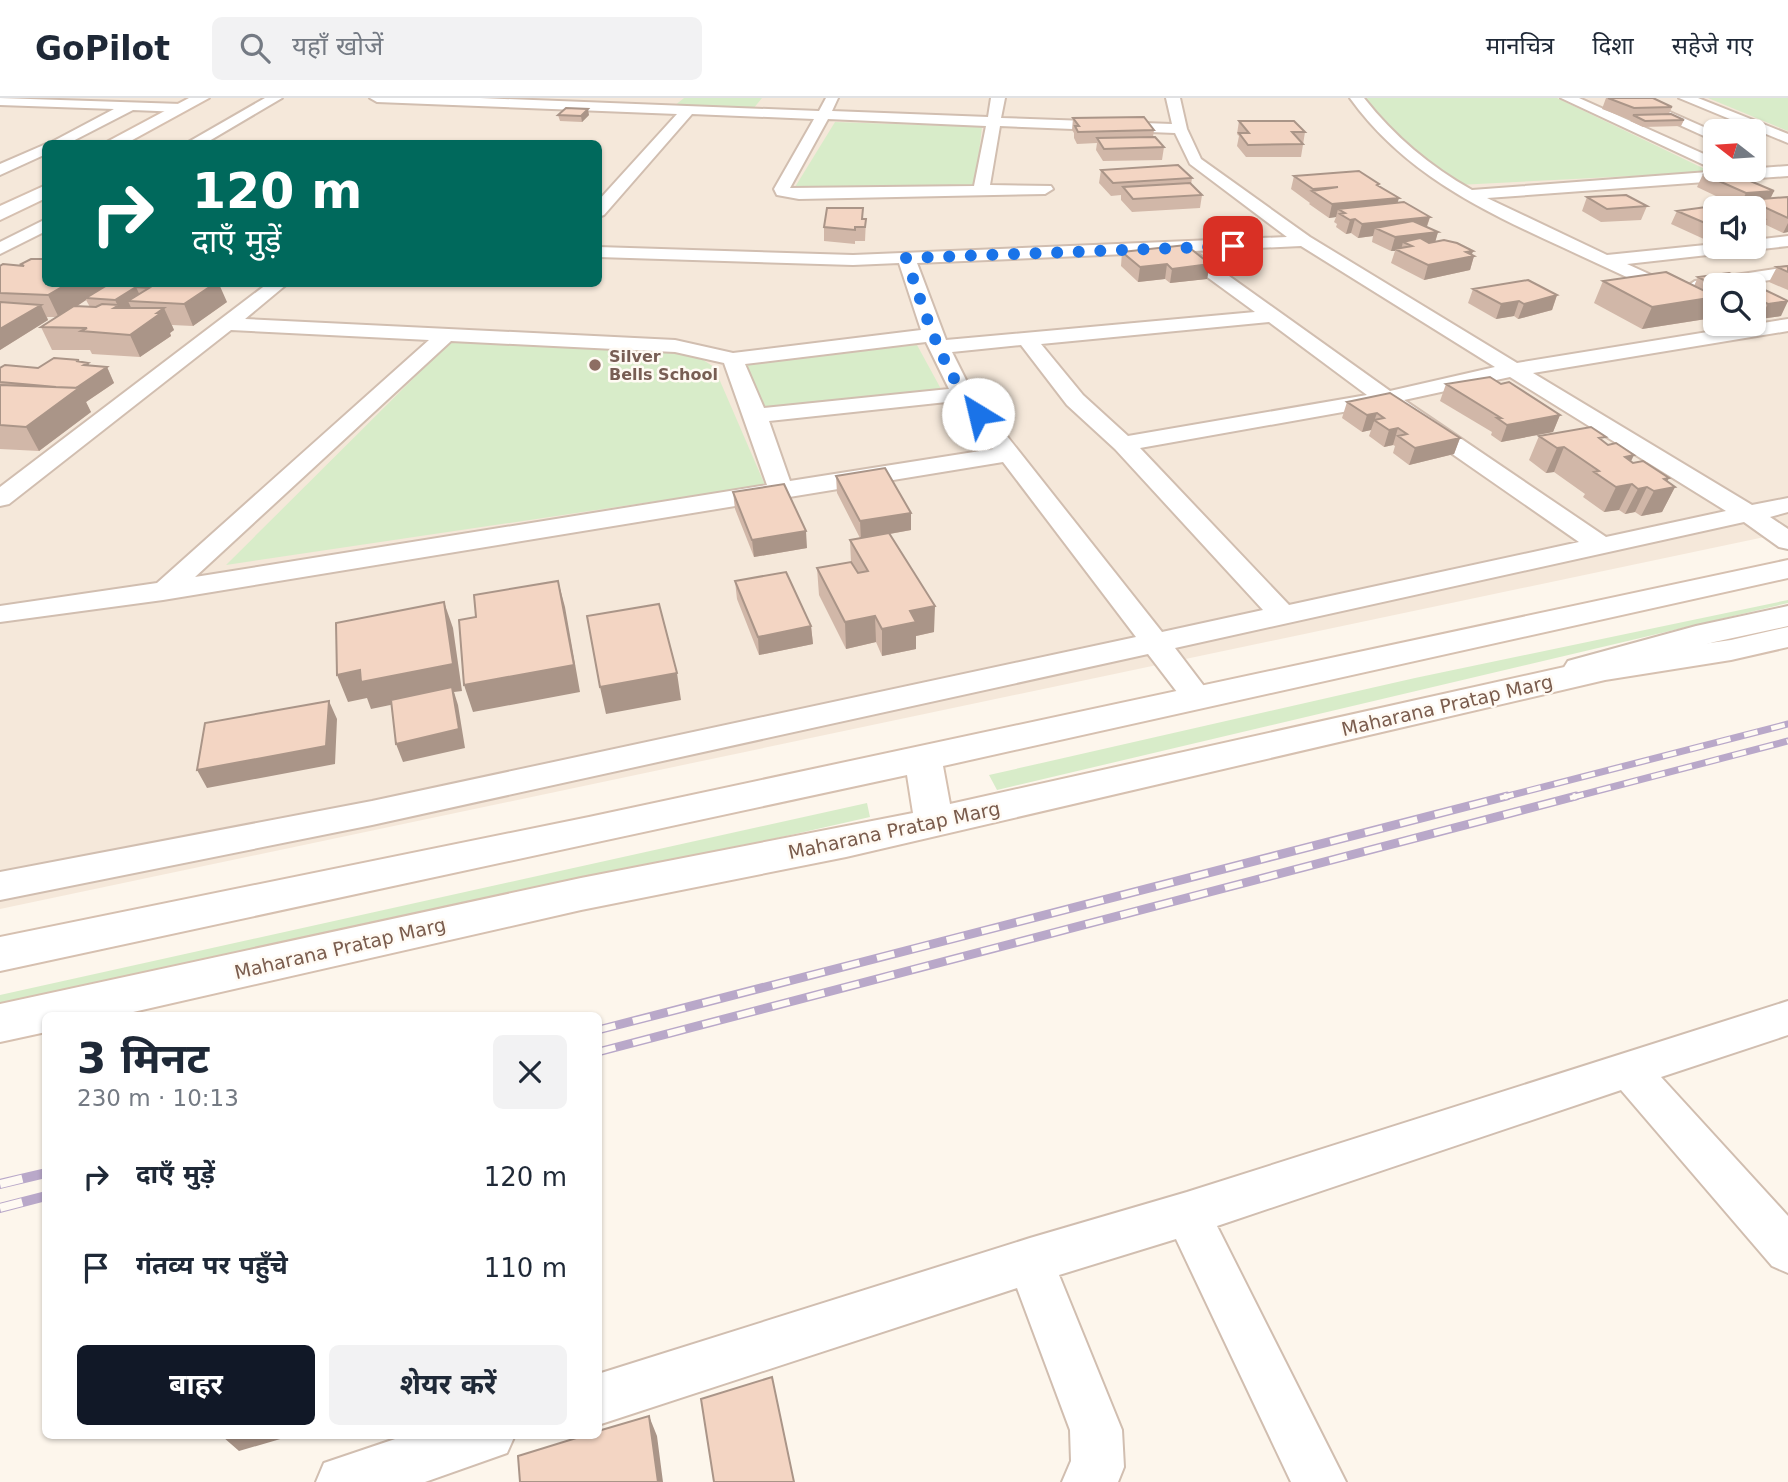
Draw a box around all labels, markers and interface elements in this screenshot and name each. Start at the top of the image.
search box [212,17,702,80]
text: GoPilot [35,29,170,68]
icon: search [236,29,274,67]
text: यहाँ खोजें [292,31,383,61]
text: मानचित्र [1486,32,1554,60]
text: दिशा [1592,32,1634,60]
text: सहेजे गए [1672,32,1753,60]
north arrow [1703,119,1766,182]
map controls [1703,119,1766,336]
text: 120 m [192,163,362,220]
icon: right [77,168,168,259]
button: sound [1703,196,1766,259]
pin [1203,216,1263,276]
text: दाएँ मुड़ें [192,222,281,260]
icon: arrive [1214,227,1252,265]
button: search [1703,273,1766,336]
place label: Silver Bells School [609,347,718,384]
marker: Silver Bells School [587,357,603,373]
position arrow [941,377,1015,451]
street label: Maharana Pratap Marg [1339,670,1555,740]
street label: Maharana Pratap Marg [786,797,1002,863]
street label: Maharana Pratap Marg [232,913,448,983]
text: 3 मिनट [77,1034,209,1083]
button: close [493,1035,567,1109]
text: 230 m · 10:13 [77,1085,239,1111]
icon: right [77,1158,115,1196]
text: दाएँ मुड़ें [136,1159,215,1189]
text: 120 m [484,1162,567,1192]
icon: arrive [77,1249,115,1287]
text: गंतव्य पर पहुँचे [136,1250,288,1280]
text: 110 m [484,1253,567,1283]
button: बाहर [77,1345,315,1425]
button: शेयर करें [329,1345,567,1425]

